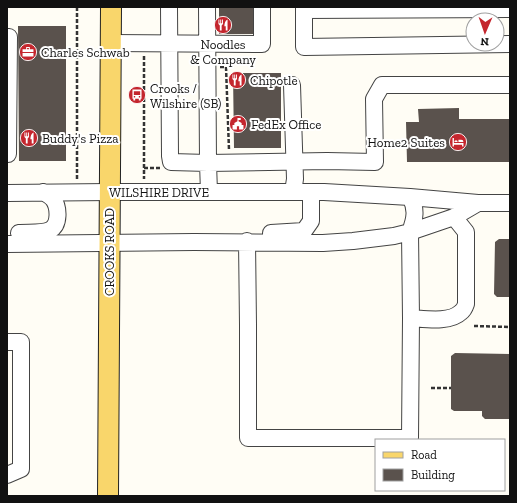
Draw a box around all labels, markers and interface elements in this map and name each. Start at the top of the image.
north arrow [465,12,505,52]
restaurant icon: Noodles & Company [213,15,233,35]
text: N [480,35,489,48]
place label: Noodles & Company [190,37,256,67]
office icon: Charles Schwab [18,42,38,62]
place label: Charles Schwab [41,45,130,60]
restaurant icon: Chipotle [227,70,247,90]
place label: Chipotle [250,73,298,88]
place label: Crooks / Wilshire (SB) [150,81,222,111]
bus stop icon: Crooks / Wilshire (SB) [127,85,147,105]
public building icon: FedEx Office [228,114,248,134]
place label: FedEx Office [251,117,321,132]
restaurant icon: Buddy's Pizza [19,128,39,148]
place label: Buddy's Pizza [42,131,119,146]
hotel icon: Home2 Suites [448,132,468,152]
place label: Home2 Suites [367,135,445,150]
street label: WILSHIRE DRIVE [109,185,209,200]
street label: CROOKS ROAD [102,208,117,296]
legend [375,439,505,491]
text: Road [411,448,437,462]
text: Building [411,468,455,482]

